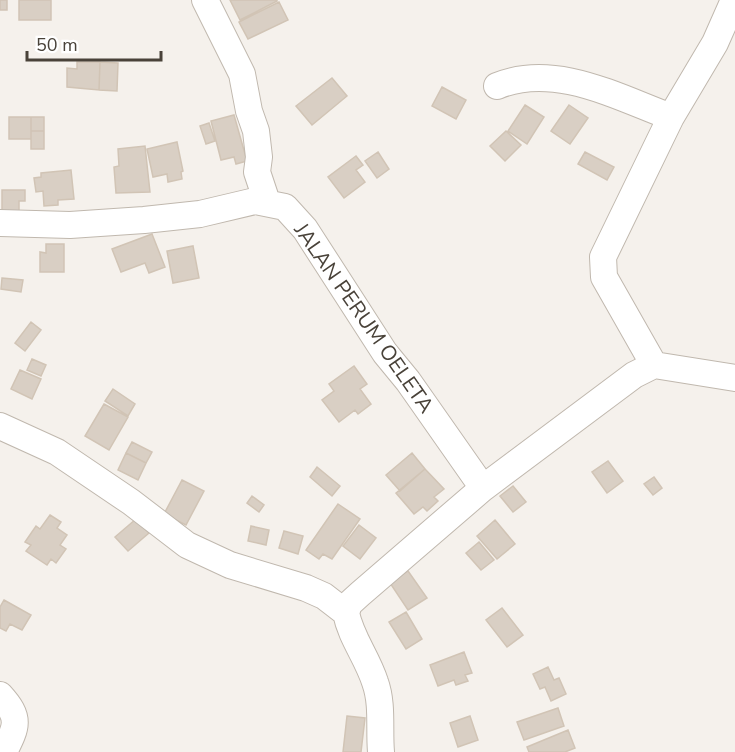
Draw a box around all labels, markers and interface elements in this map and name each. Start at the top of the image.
scale bar [27,24,160,62]
text: 50 m [36,33,78,57]
street label: JALAN PERUM OELETA [287,217,440,418]

